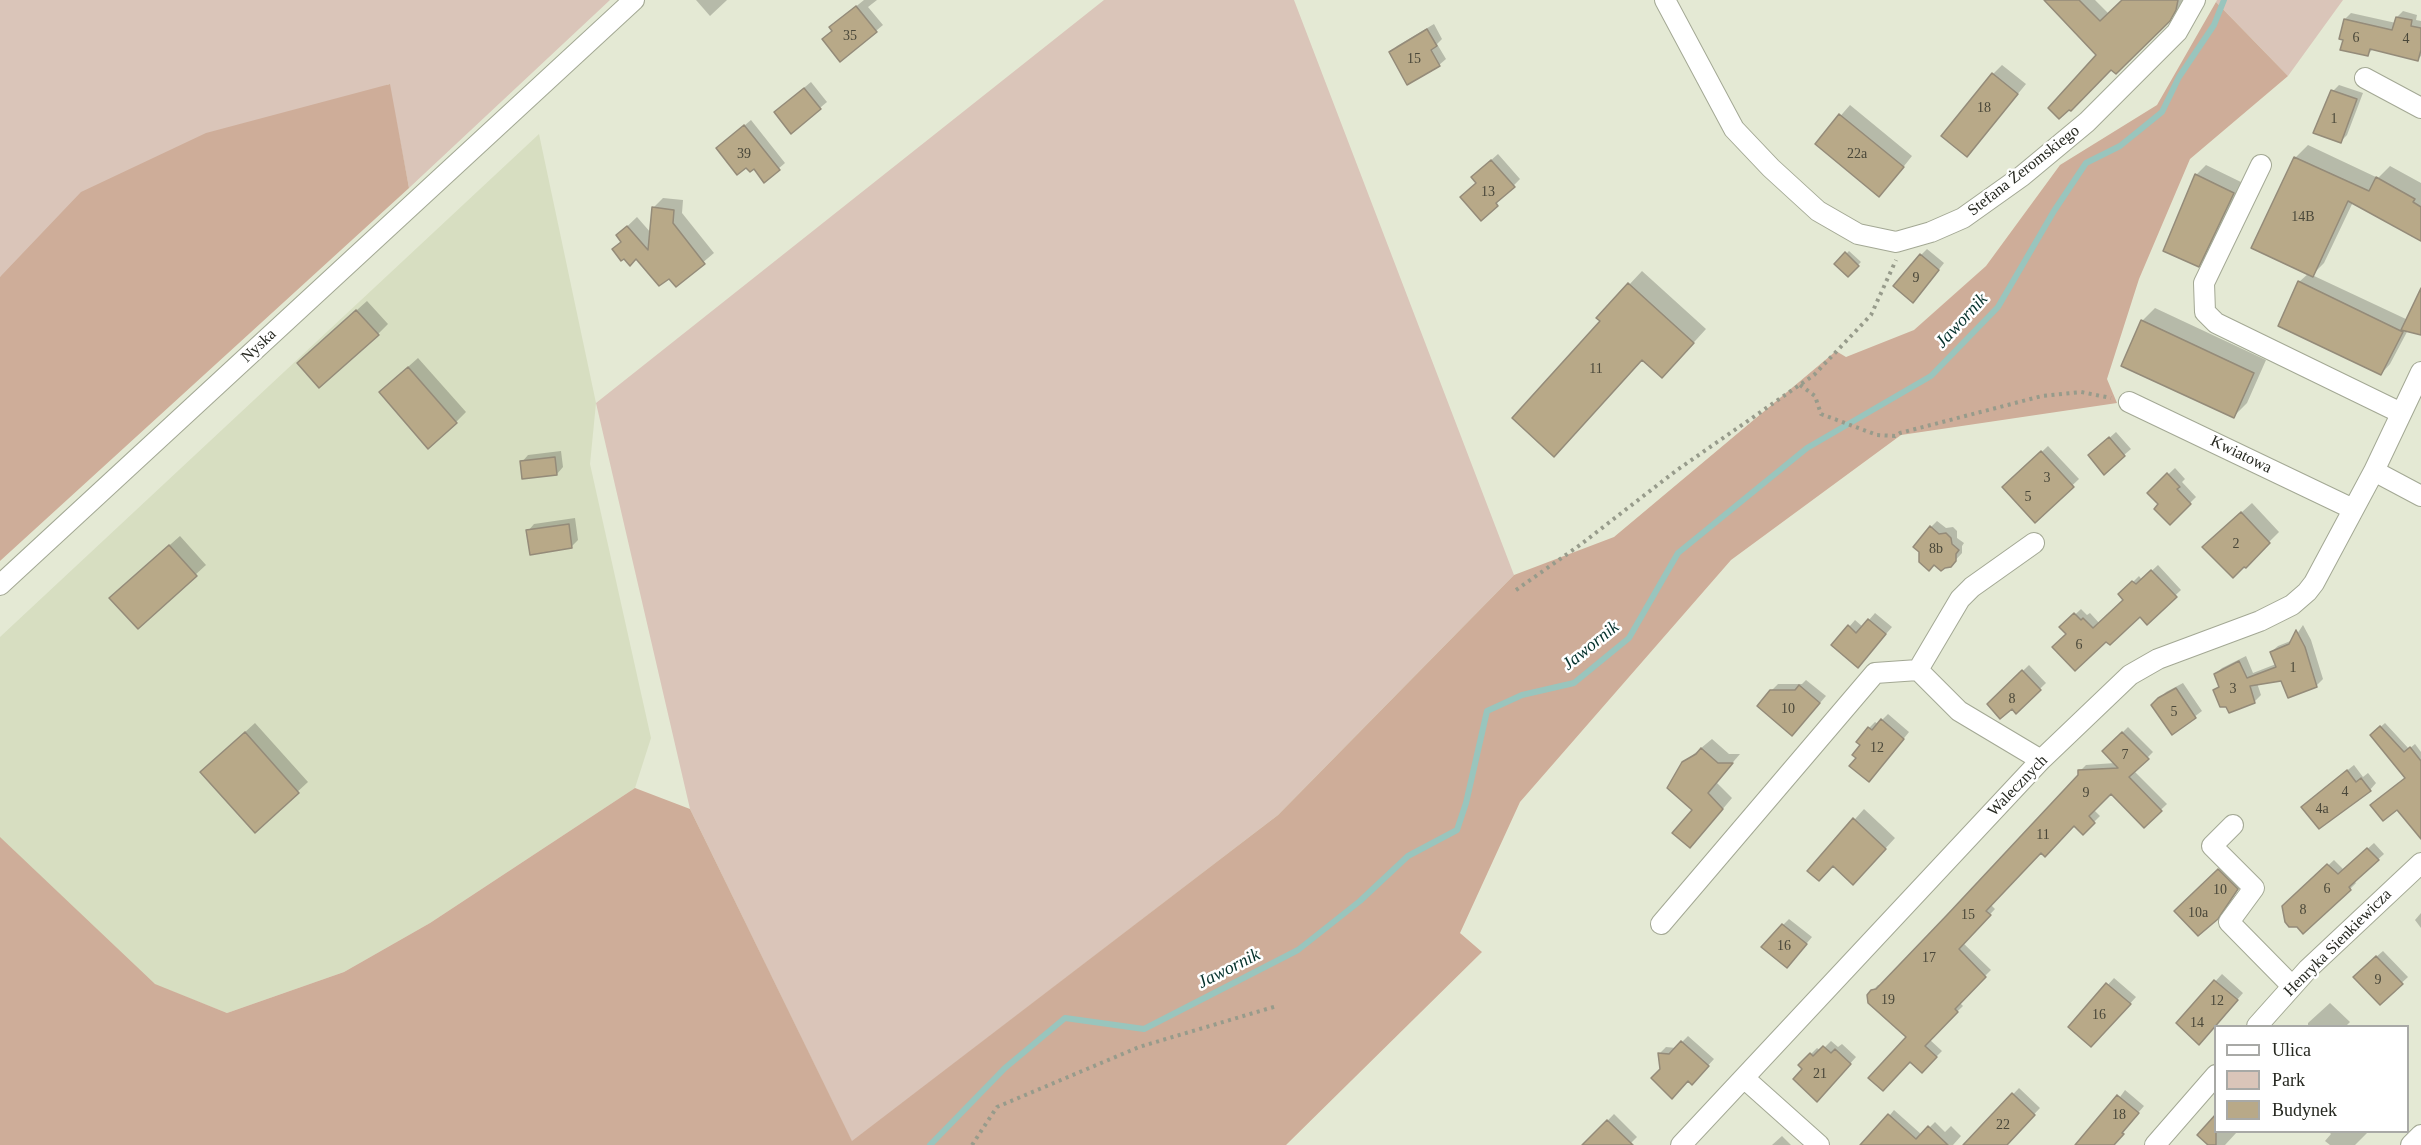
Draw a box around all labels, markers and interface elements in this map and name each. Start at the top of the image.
house number: 35 [843,28,857,44]
house number: 6 [2352,30,2360,46]
house number: 4 [2402,31,2410,47]
house number: 15 [1407,51,1421,67]
house number: 18 [1977,100,1991,116]
house number: 1 [2330,111,2338,127]
street label: Stefana Żeromskiego [1964,121,2084,221]
house number: 39 [737,146,751,162]
house number: 22a [1847,146,1867,162]
house number: 13 [1481,184,1495,200]
house number: 14B [2291,209,2315,225]
house number: 9 [1912,270,1919,286]
water label: Jawornik [1931,289,1993,353]
street label: Nyska [238,325,280,367]
house number: 11 [1589,361,1603,377]
street label: Kwiatowa [2207,432,2275,478]
house number: 3 [2044,470,2050,486]
house number: 5 [2024,489,2032,505]
house number: 2 [2232,536,2240,552]
house number: 8b [1929,541,1943,557]
water label: Jawornik [1558,617,1624,675]
house number: 6 [2076,637,2082,653]
house number: 1 [2290,660,2296,676]
house number: 3 [2230,681,2236,697]
house number: 8 [2008,691,2015,707]
house number: 10 [1781,701,1795,717]
house number: 5 [2170,704,2178,720]
house number: 12 [1870,740,1884,756]
house number: 7 [2122,747,2128,763]
street label: Walecznych [1984,751,2052,821]
house number: 4 [2342,784,2348,800]
house number: 9 [2082,785,2090,801]
house number: 4a [2315,801,2329,817]
house number: 11 [2036,827,2050,843]
house number: 6 [2324,881,2330,897]
house number: 10 [2213,882,2227,898]
street label: Henryka Sienkiewicza [2280,885,2396,1001]
house number: 8 [2300,902,2306,918]
house number: 10a [2188,905,2208,921]
house number: 15 [1961,907,1975,923]
house number: 16 [1777,938,1791,954]
water label: Jawornik [1194,944,1264,994]
house number: 17 [1922,950,1936,966]
house number: 9 [2374,972,2382,988]
house number: 19 [1881,992,1895,1008]
house number: 12 [2210,993,2224,1009]
house number: 16 [2092,1007,2106,1023]
house number: 14 [2190,1015,2204,1031]
legend [2214,1025,2409,1133]
text: Ulica [2272,1040,2311,1060]
house number: 21 [1813,1066,1827,1082]
text: Park [2272,1070,2305,1090]
text: Budynek [2272,1100,2337,1120]
house number: 18 [2112,1107,2126,1123]
house number: 22 [1996,1117,2010,1133]

